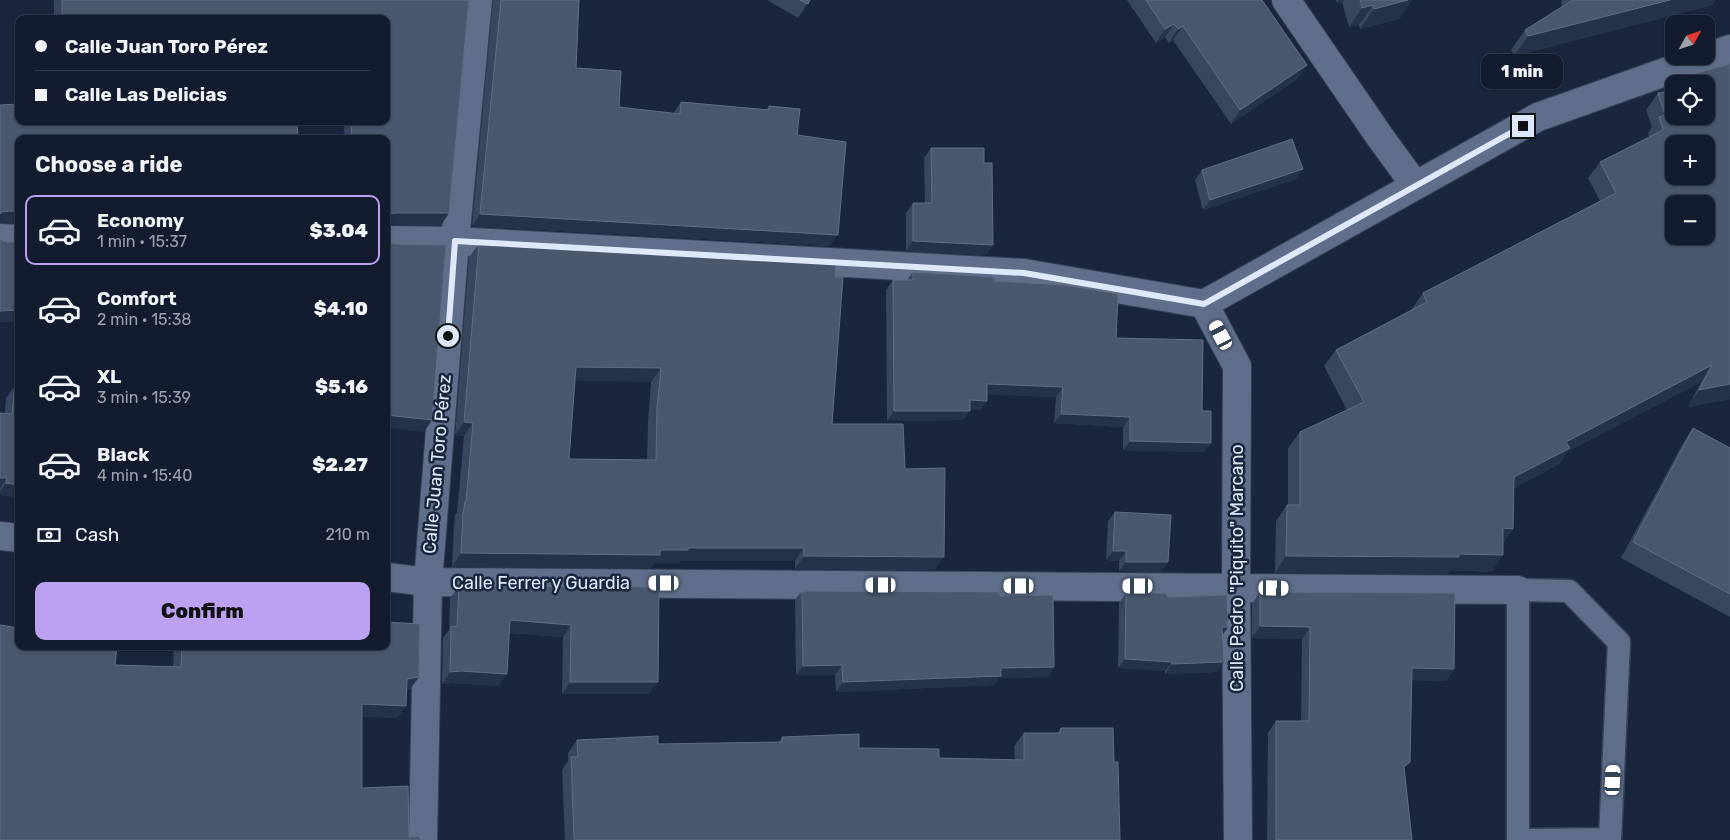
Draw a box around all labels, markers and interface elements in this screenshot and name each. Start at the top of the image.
north arrow [1665,15,1715,65]
map controls [1665,15,1715,245]
text: Calle Juan Toro Pérez [65,35,268,58]
callout: 1 min [1482,54,1564,88]
text: 1 min [1501,62,1543,81]
button: locate [1665,75,1715,125]
text: Calle Las Delicias [65,83,227,106]
route end [1512,115,1534,137]
button: + [1665,135,1715,185]
text: Choose a ride [35,151,182,178]
button: − [1665,195,1715,245]
icon: car [37,208,82,253]
text: Economy [97,209,184,232]
text: $3.04 [310,219,368,242]
text: 1 min · 15:37 [97,232,187,251]
icon: car [37,286,82,331]
text: Comfort [97,287,177,310]
text: $4.10 [314,297,368,320]
text: 2 min · 15:38 [97,310,191,329]
car [1207,318,1234,352]
route start [437,325,459,347]
icon: car [37,364,82,409]
text: XL [97,365,121,388]
street label: Calle Juan Toro Pérez [418,373,456,555]
text: $5.16 [315,375,368,398]
text: 3 min · 15:39 [97,388,191,407]
icon: car [37,442,82,487]
text: Black [97,443,149,466]
street label: Calle Pedro "Piquito" Marcano [1226,444,1248,692]
text: $2.27 [312,453,368,476]
text: 4 min · 15:40 [97,466,192,485]
icon: cash [35,521,63,549]
text: Cash [75,523,119,546]
text: 210 m [325,525,370,544]
street label: Calle Ferrer y Guardia [452,572,630,594]
car [649,576,679,591]
car [866,578,896,593]
car [1004,579,1034,594]
car [1123,579,1153,594]
car [1258,580,1289,596]
button: Confirm [35,582,370,640]
car [1604,765,1621,795]

